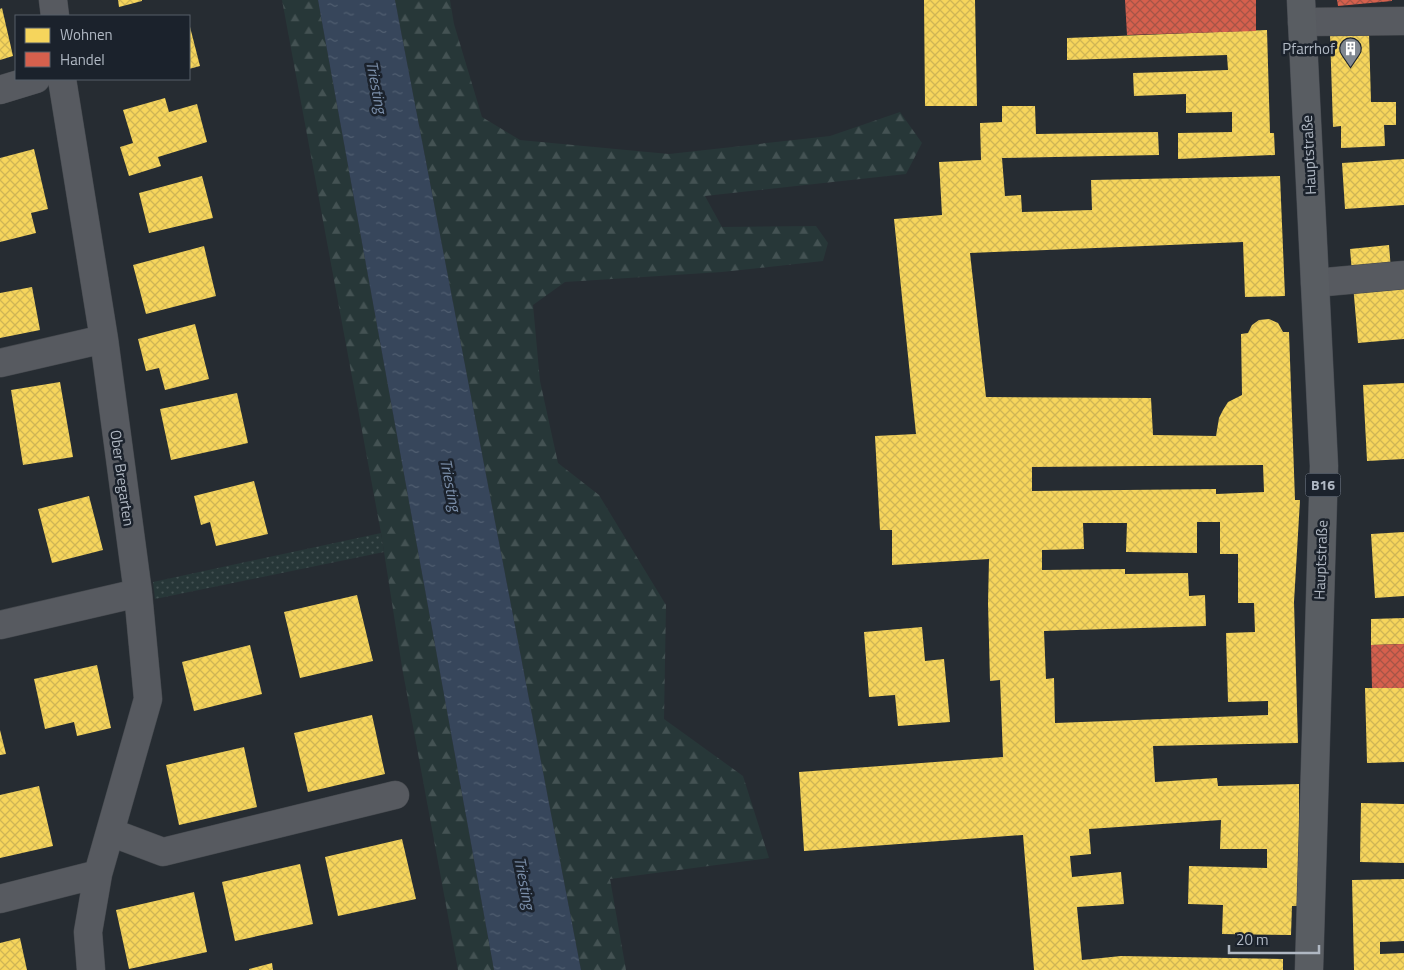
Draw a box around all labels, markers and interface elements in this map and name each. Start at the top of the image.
legend [15,15,190,80]
text: Wohnen [60,23,113,46]
place label: Pfarrhof [1282,37,1335,60]
building icon: Pfarrhof [1339,37,1363,68]
text: Handel [60,48,105,71]
water label: Triesting [360,59,394,118]
street label: Hauptstraße [1295,115,1322,196]
street label: Ober Bregarten [104,428,141,528]
water label: Triesting [434,457,468,516]
road number: B16 [1306,474,1340,496]
street label: Hauptstraße [1308,520,1333,600]
water label: Triesting [508,855,542,914]
scale bar [1229,922,1319,954]
text: 20 m [1236,928,1269,951]

